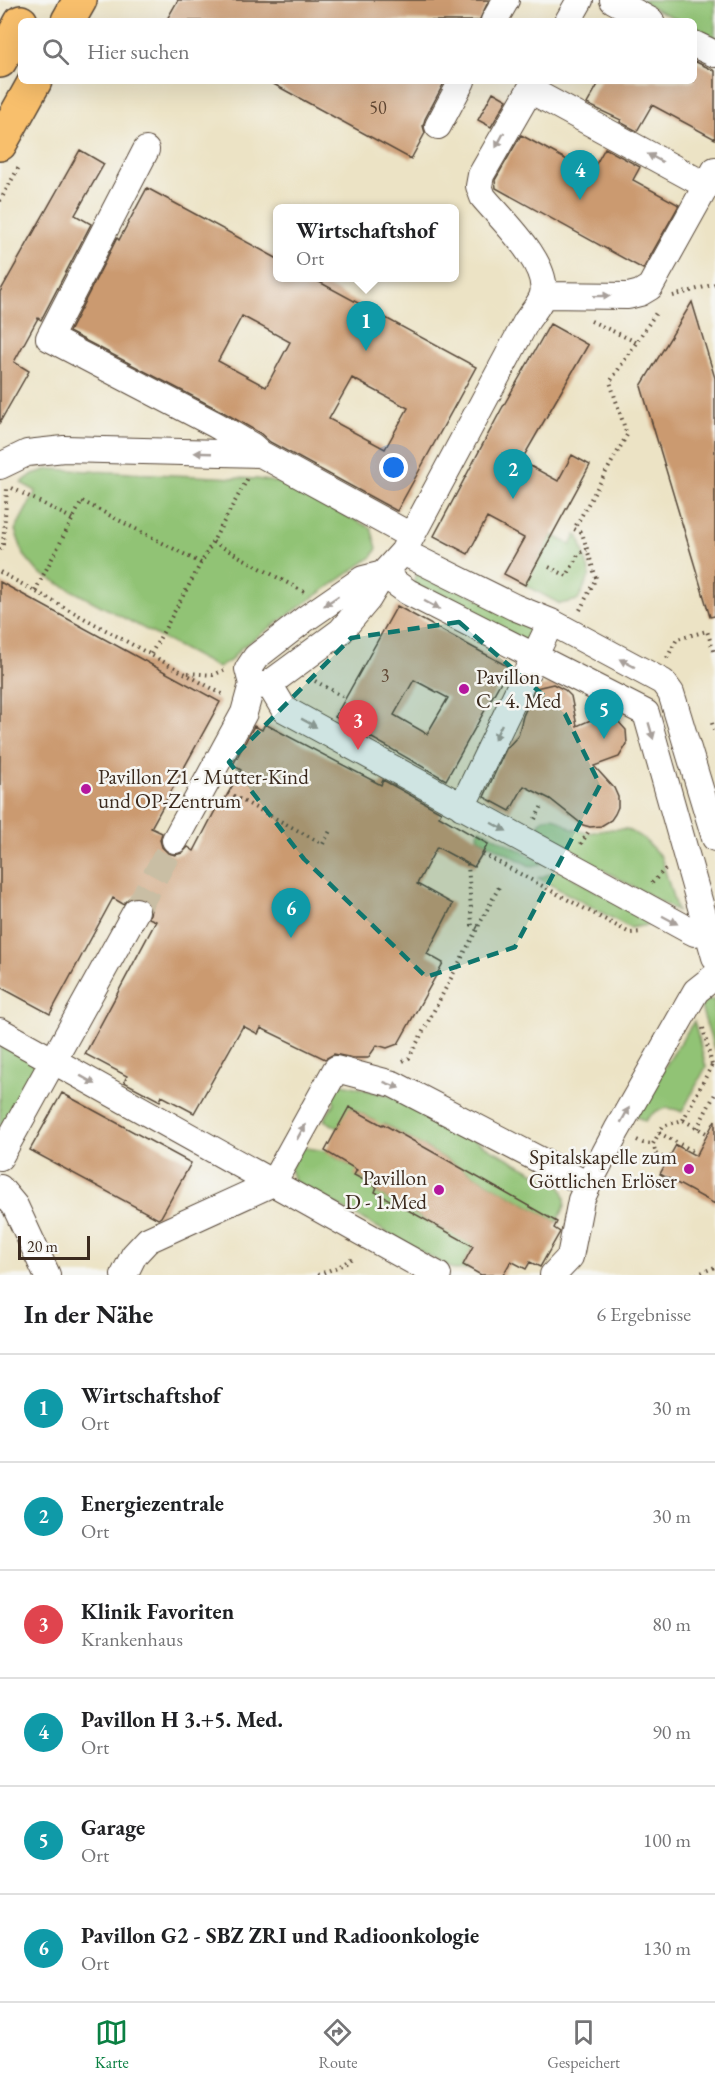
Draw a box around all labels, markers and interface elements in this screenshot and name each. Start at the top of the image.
search box [18,18,697,84]
icon: search [39,35,72,68]
text: Hier suchen [87,37,190,66]
house number: 50 [369,96,387,119]
one-way arrow [495,132,505,149]
pin: 4 [560,150,600,200]
one-way arrow [646,153,663,163]
popup [273,204,459,282]
text: Wirtschaftshof [296,216,436,245]
text: Ort [296,245,324,271]
one-way arrow [592,291,611,301]
pin: 1 [346,302,386,351]
one-way arrow [193,448,212,457]
pin: 2 [494,450,532,499]
your location [379,453,408,482]
one-way arrow [324,595,340,607]
one-way arrow [424,600,441,610]
one-way arrow [619,658,636,668]
place label: Pavillon C - 4. Med [476,663,562,714]
house number: 3 [381,664,389,687]
marker: Pavillon C - 4. Med [457,682,471,696]
pin: 5 [584,690,624,739]
pin: 3 [338,700,378,750]
one-way arrow [301,718,318,728]
one-way arrow [647,722,656,740]
one-way arrow [494,723,503,740]
place label: Pavillon Z1 - Mutter-Kind und OP-Zentrum [98,763,309,814]
marker: Pavillon Z1 - Mutter-Kind und OP-Zentrum [79,782,93,796]
one-way arrow [491,822,508,832]
pin: 6 [272,888,310,938]
one-way arrow [662,915,679,925]
one-way arrow [79,1075,96,1085]
one-way arrow [383,1080,401,1090]
one-way arrow [620,1106,630,1123]
one-way arrow [296,1123,306,1140]
place label: Spitalskapelle zum Göttlichen Erlöser [529,1143,677,1194]
marker: Spitalskapelle zum Göttlichen Erlöser [682,1162,696,1176]
place label: Pavillon D - 1.Med [345,1164,427,1215]
marker: Pavillon D - 1.Med [432,1183,446,1197]
scale bar [18,1233,90,1260]
text: 20 m [27,1236,58,1257]
text: In der Nähe [24,1297,153,1331]
text: 6 Ergebnisse [596,1301,691,1327]
text: Wirtschaftshof [81,1381,221,1410]
text: 1 [38,1395,49,1421]
text: 30 m [652,1395,691,1421]
text: Ort [81,1410,109,1436]
text: Energiezentrale [81,1489,224,1518]
text: 2 [38,1503,49,1529]
text: 30 m [652,1503,691,1529]
text: Ort [81,1518,109,1544]
text: Klinik Favoriten [81,1597,234,1626]
text: 3 [38,1611,49,1637]
text: 80 m [652,1611,691,1637]
text: Krankenhaus [81,1626,183,1652]
text: Pavillon H 3.+5. Med. [81,1705,283,1734]
text: 4 [38,1719,49,1745]
text: 90 m [652,1719,691,1745]
text: Ort [81,1734,109,1760]
text: Garage [81,1813,145,1842]
text: 5 [38,1827,49,1853]
text: 100 m [643,1827,691,1853]
text: Ort [81,1842,109,1868]
text: Pavillon G2 - SBZ ZRI und Radioonkologie [81,1921,479,1950]
text: 6 [38,1935,49,1961]
text: 130 m [643,1935,691,1961]
text: Ort [81,1950,109,1976]
tab: Karte [95,2016,129,2073]
tab: Route [318,2016,358,2073]
tab: Gespeichert [547,2016,620,2073]

